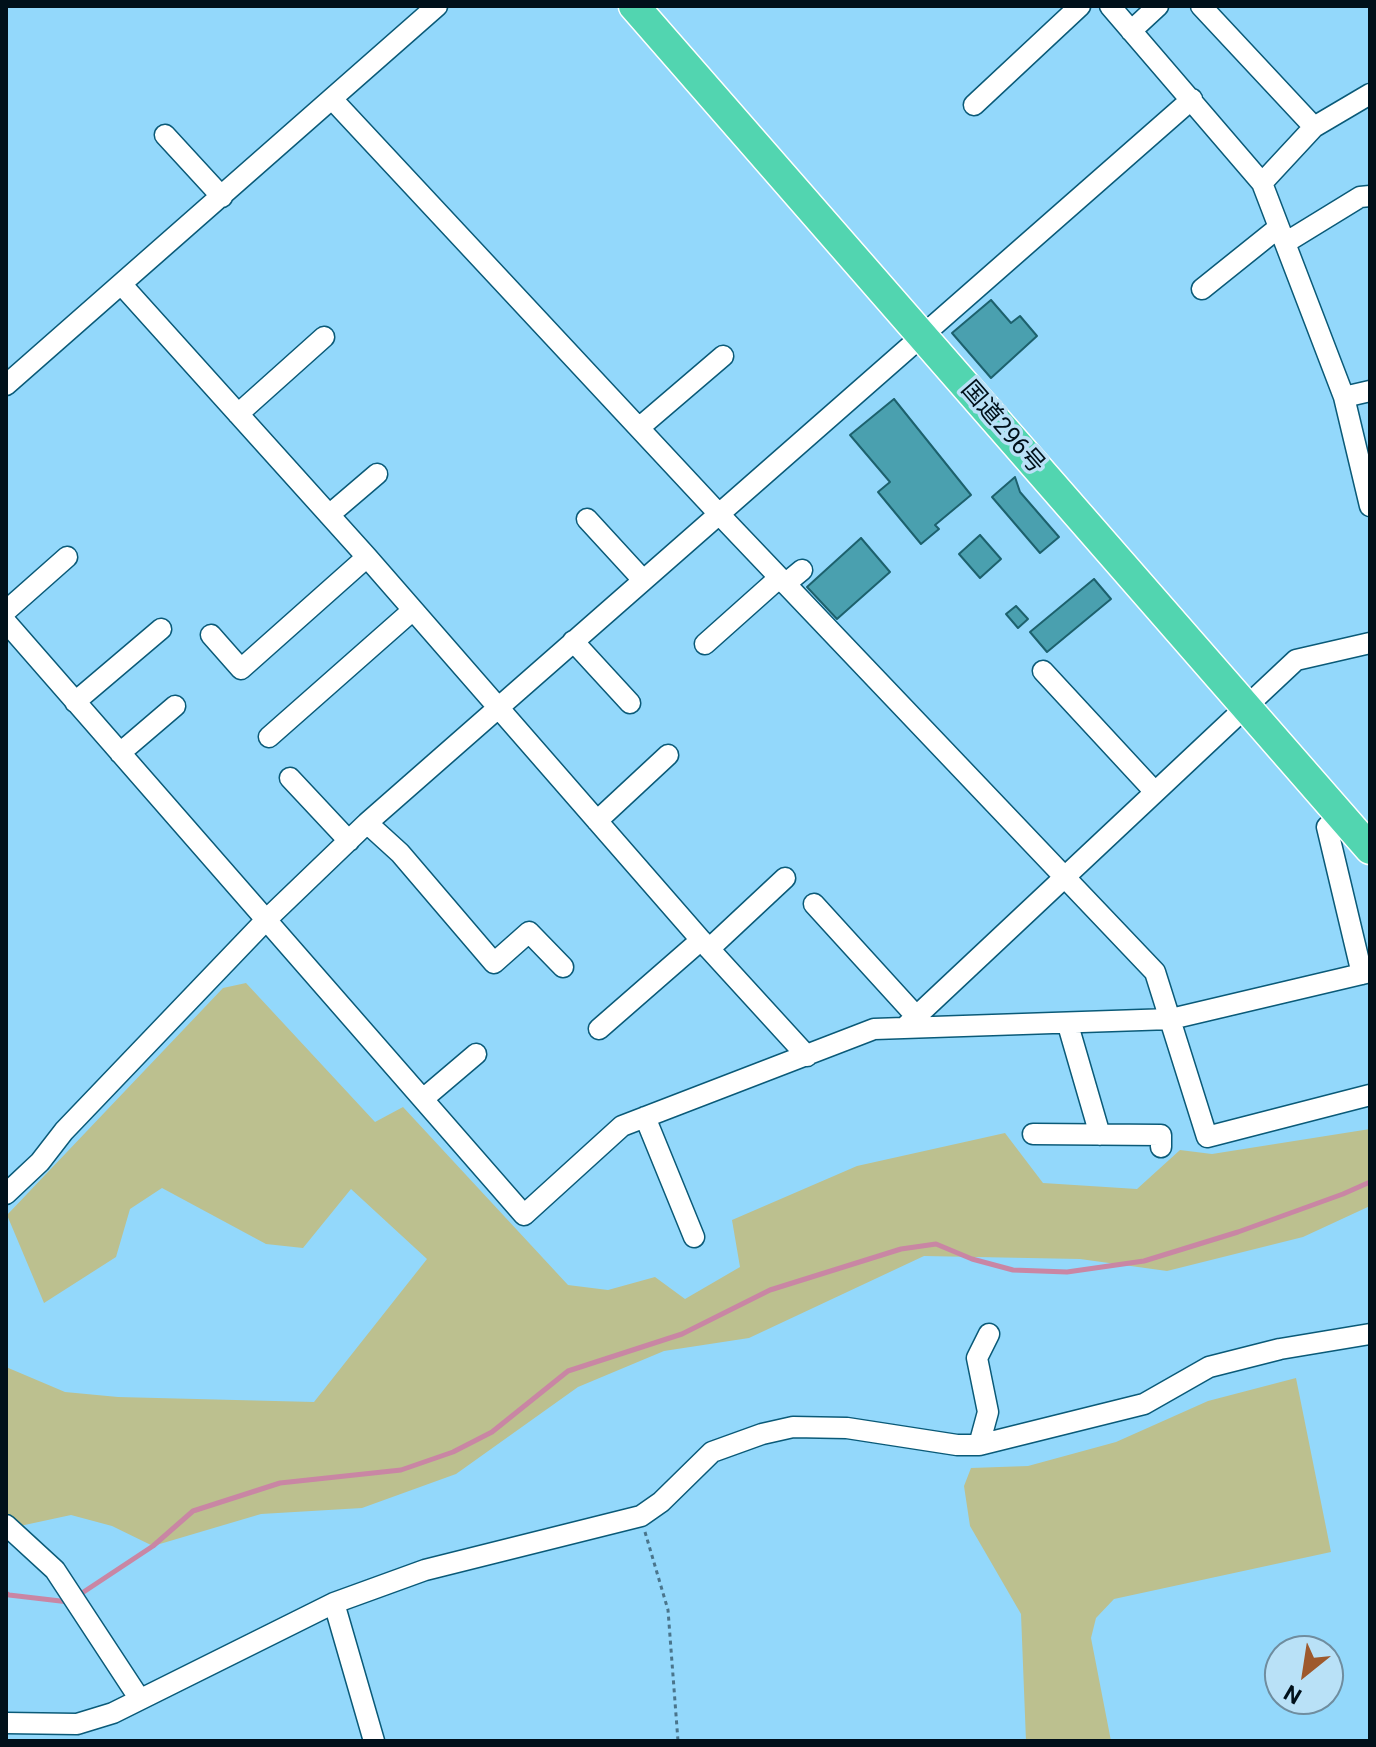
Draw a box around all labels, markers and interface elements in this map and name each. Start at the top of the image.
street label: 国道296号 [954,376,1050,480]
north arrow [1264,1635,1344,1715]
text: N [1280,1680,1306,1709]

